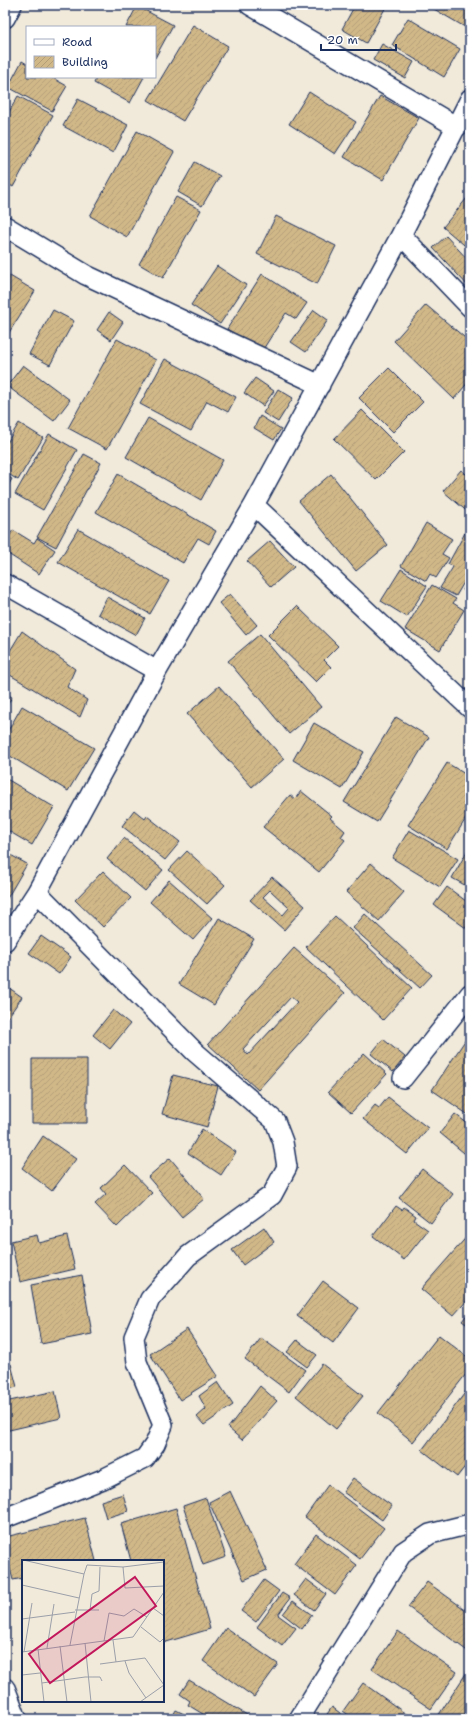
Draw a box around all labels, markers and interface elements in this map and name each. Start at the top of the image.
legend [26,26,156,78]
scale bar [321,26,396,52]
text: 20 m [327,32,358,48]
text: Road [62,34,93,50]
text: Building [62,54,108,70]
inset map [22,1560,164,1702]

